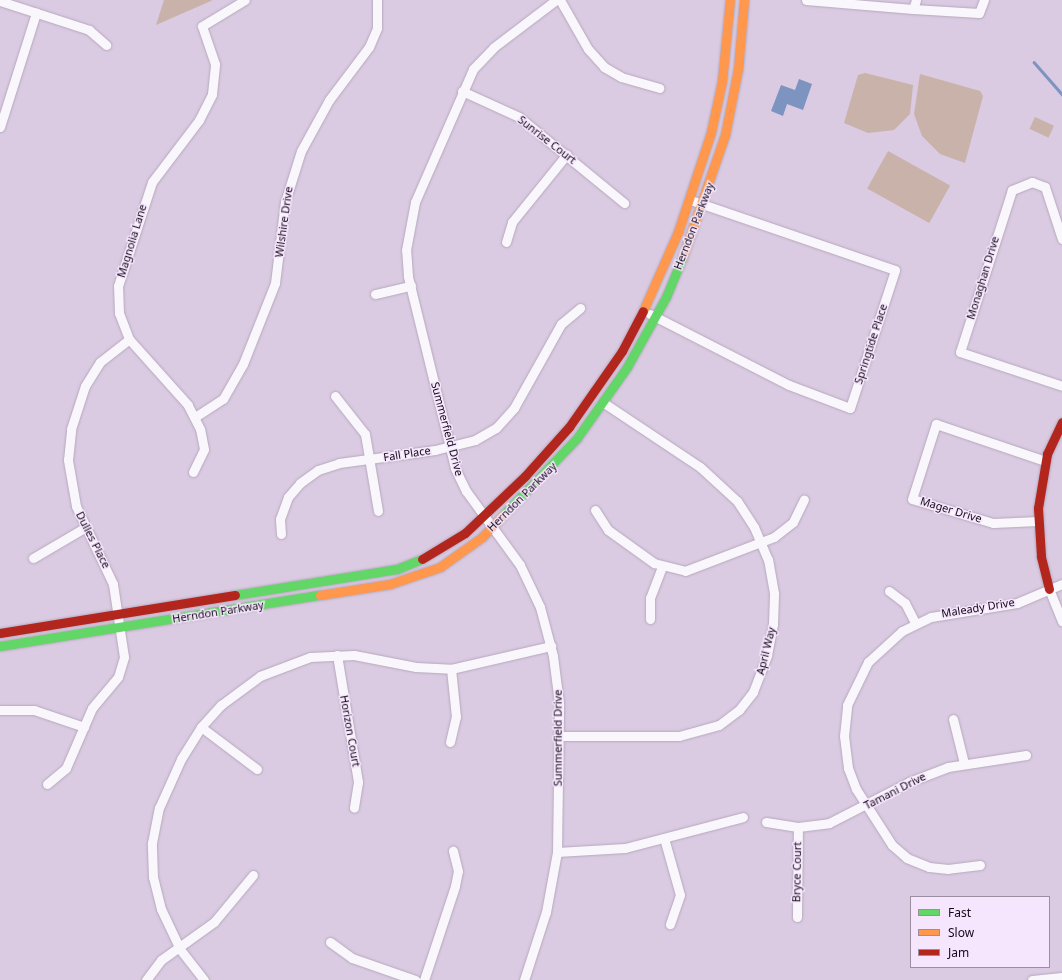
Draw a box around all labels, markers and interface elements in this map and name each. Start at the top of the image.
street label: Sunrise Court [515,113,579,167]
street label: Herndon Parkway [671,180,717,272]
street label: Wilshire Drive [272,186,296,258]
street label: Magnolia Lane [115,203,149,279]
street label: Monaghan Drive [964,235,1002,321]
street label: Springtide Place [852,302,890,386]
street label: Summerfield Drive [428,381,466,477]
street label: Fall Place [382,444,432,464]
street label: Herndon Parkway [485,460,559,534]
street label: Mager Drive [919,494,983,526]
street label: Dulles Place [73,509,113,571]
street label: Maleady Drive [941,596,1015,620]
street label: Herndon Parkway [171,598,265,626]
street label: April Way [754,626,778,676]
street label: Summerfield Drive [551,690,565,786]
street label: Horizon Court [337,694,363,768]
street label: Tamani Drive [862,770,928,812]
street label: Bryce Court [790,842,804,902]
legend [910,896,1050,968]
text: Fast [948,904,971,921]
text: Slow [948,924,974,941]
text: Jam [948,944,969,961]

